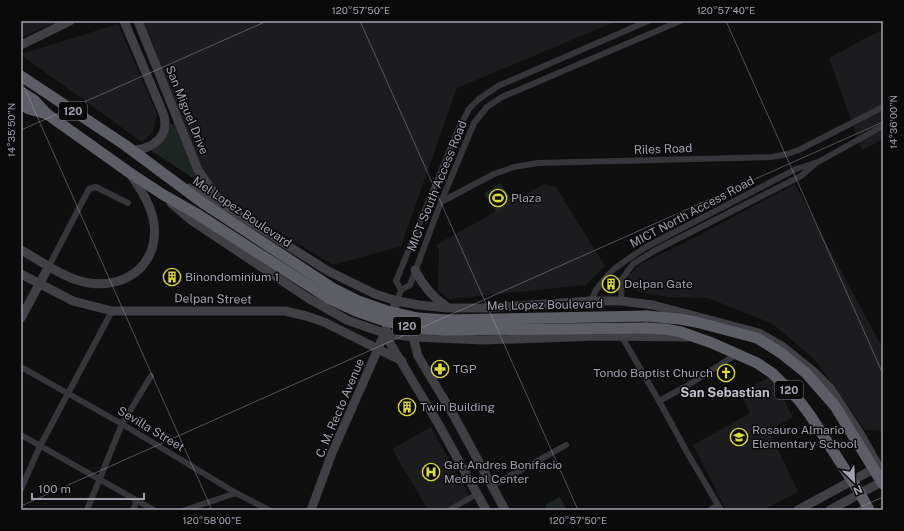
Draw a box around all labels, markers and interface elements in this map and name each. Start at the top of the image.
text: 120°57'50"E [332,4,390,16]
text: 120°57'40"E [697,4,755,16]
street label: San Miguel Drive [163,64,211,157]
text: 14°36'00"N [887,95,899,149]
road number: 120 [59,102,87,120]
text: 14°35'50"N [5,103,17,157]
street label: MICT South Access Road [404,119,470,253]
street label: Riles Road [634,141,692,157]
street label: MICT North Access Road [628,173,756,251]
street label: Mel Lopez Boulevard [190,174,294,250]
sports icon: Plaza [488,188,508,208]
place label: Plaza [511,191,541,205]
building icon: Binondominium 1 [162,267,182,287]
place label: Binondominium 1 [185,270,279,284]
building icon: Delpan Gate [601,274,621,294]
place label: Delpan Gate [624,277,693,291]
street label: Delpan Street [174,291,252,307]
street label: Mel Lopez Boulevard [487,297,603,313]
road number: 120 [393,317,421,335]
street label: C. M. Recto Avenue [313,356,367,460]
pharmacy icon: TGP [430,359,450,379]
place label: TGP [453,362,477,376]
church icon: Tondo Baptist Church [716,363,736,383]
place label: Tondo Baptist Church [593,366,713,380]
road number: 120 [775,381,803,399]
district label: San Sebastian [680,385,770,400]
building icon: Twin Building [397,397,417,417]
place label: Twin Building [420,400,495,414]
street label: Sevilla Street [115,404,187,455]
place label: Rosauro Almario Elementary School [752,423,858,451]
school or university icon: Rosauro Almario Elementary School [729,427,749,447]
place label: Gat Andres Bonifacio Medical Center [444,458,562,486]
north arrow [834,461,874,501]
hospital icon: Gat Andres Bonifacio Medical Center [421,462,441,482]
scale bar [32,475,144,501]
text: 100 m [38,482,71,496]
text: N [852,483,864,497]
text: 120°58'00"E [183,514,241,526]
text: 120°57'50"E [549,514,607,526]

